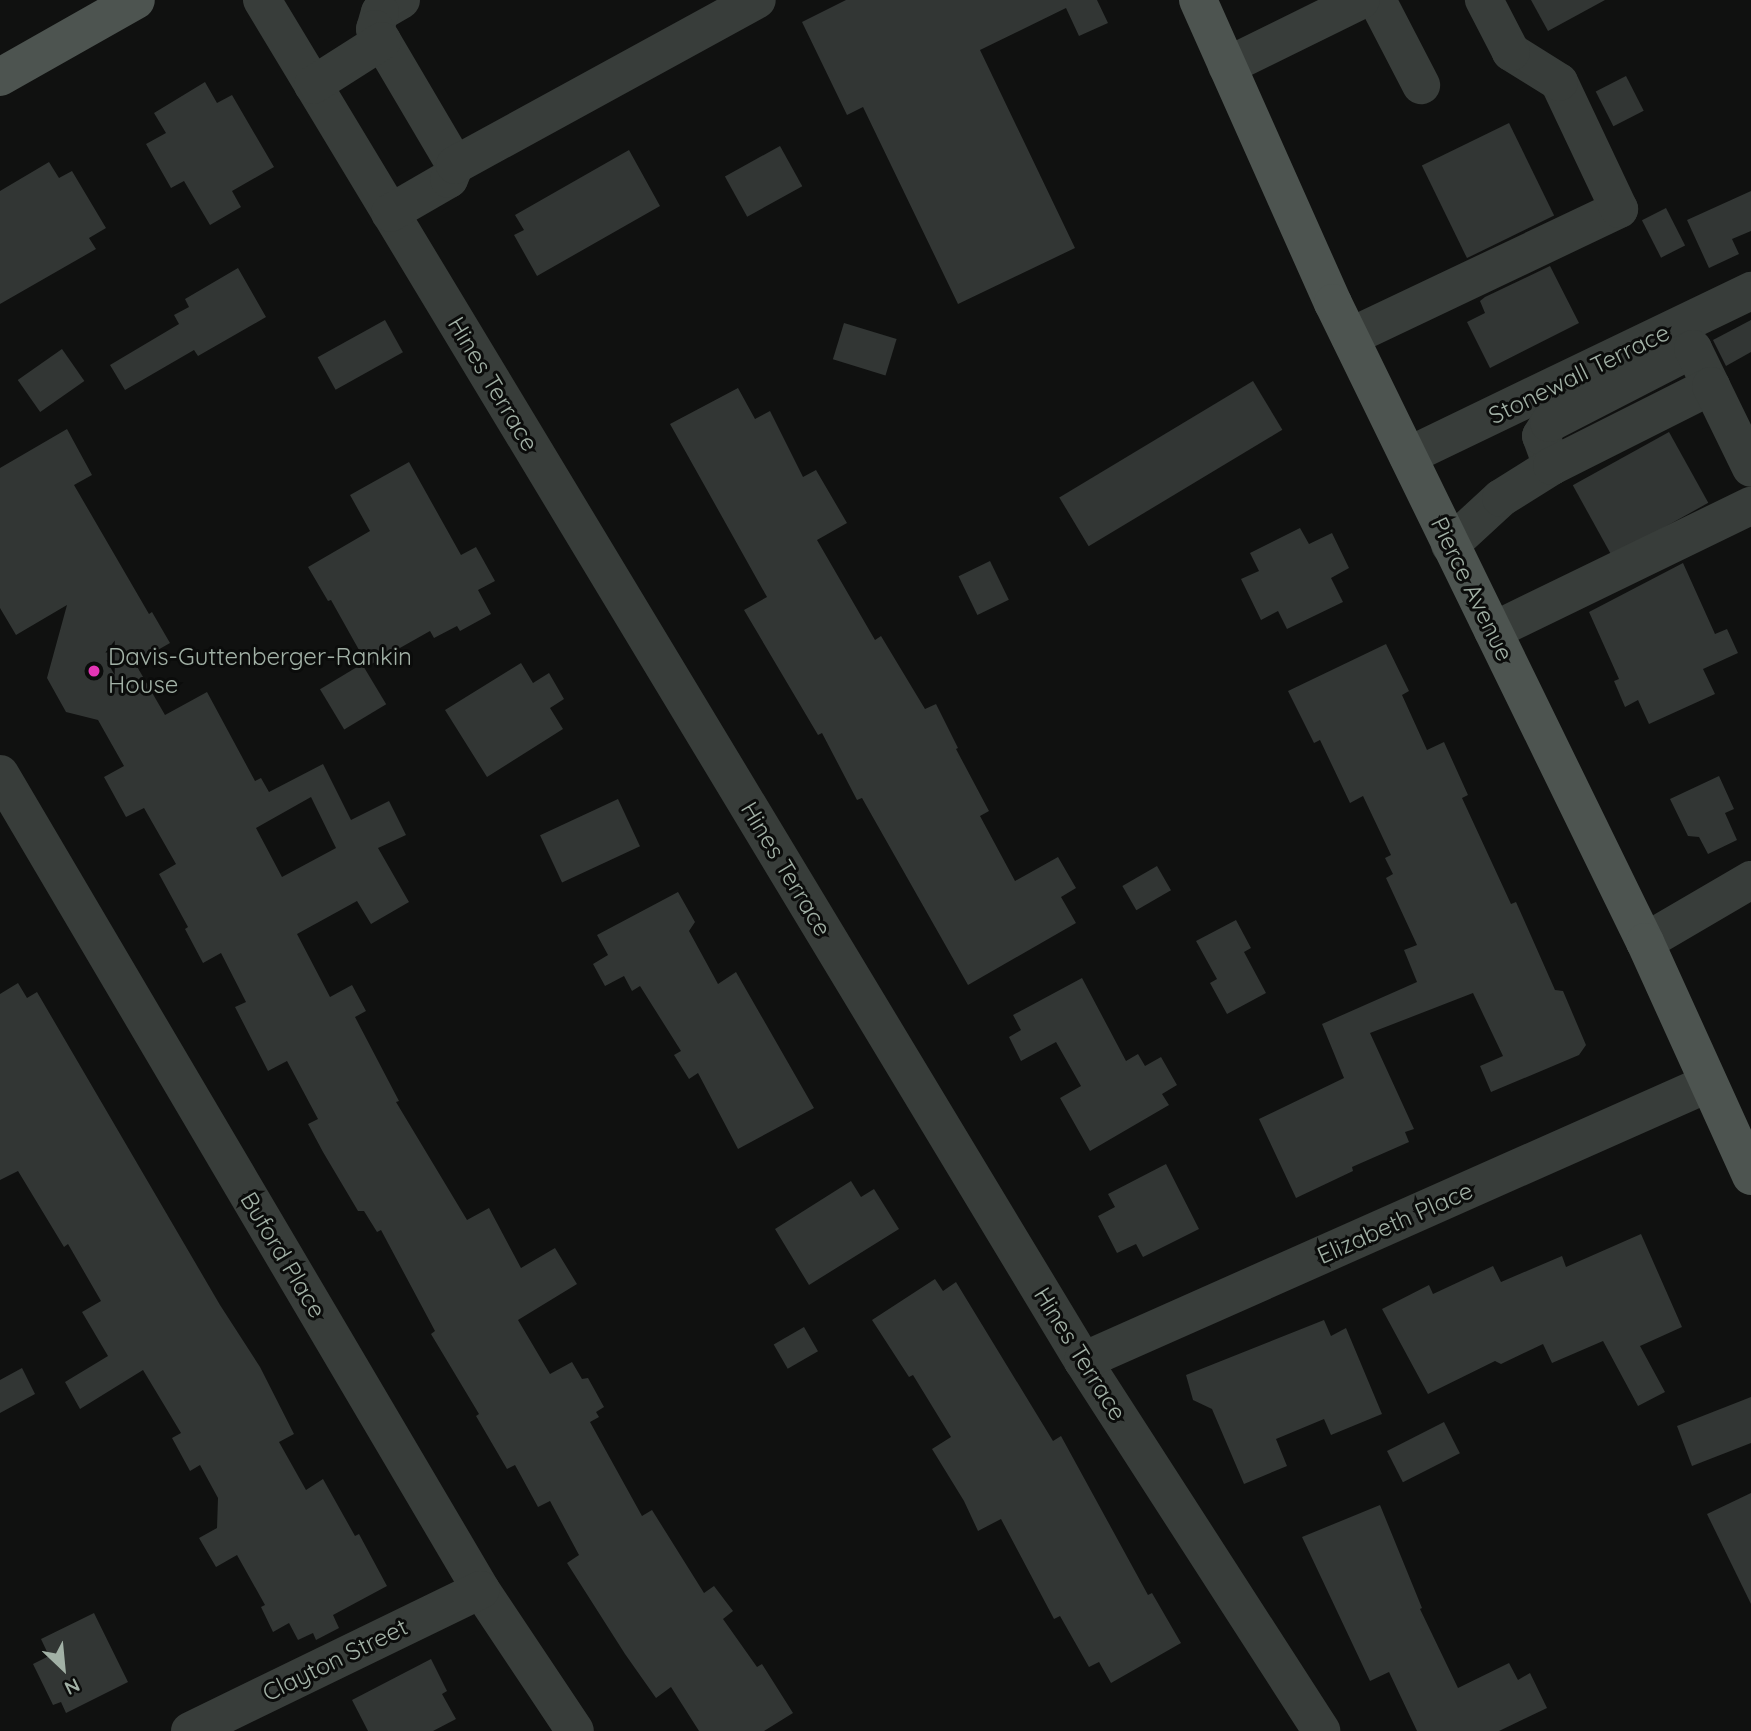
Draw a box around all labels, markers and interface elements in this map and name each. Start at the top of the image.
street label: Hines Terrace [442,312,544,456]
street label: Stonewall Terrace [1484,318,1674,430]
street label: Pierce Avenue [1425,512,1519,666]
place label: Davis-Guttenberger-Rankin House [108,643,412,699]
marker: Davis-Guttenberger-Rankin House [86,663,102,679]
street label: Hines Terrace [735,797,837,941]
street label: Elizabeth Place [1313,1176,1477,1270]
street label: Buford Place [234,1187,332,1323]
street label: Hines Terrace [1028,1282,1132,1426]
street label: Clayton Street [258,1612,412,1708]
north arrow [28,1633,98,1703]
text: N [61,1673,84,1701]

